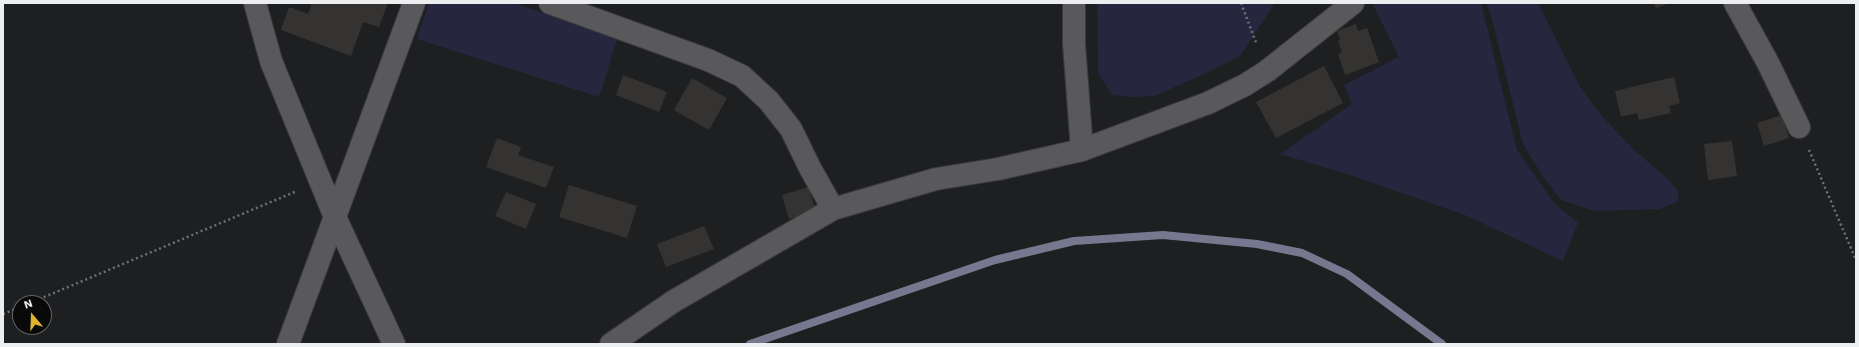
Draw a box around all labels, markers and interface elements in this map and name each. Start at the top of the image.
north arrow [12,295,52,335]
text: N [22,297,34,312]

